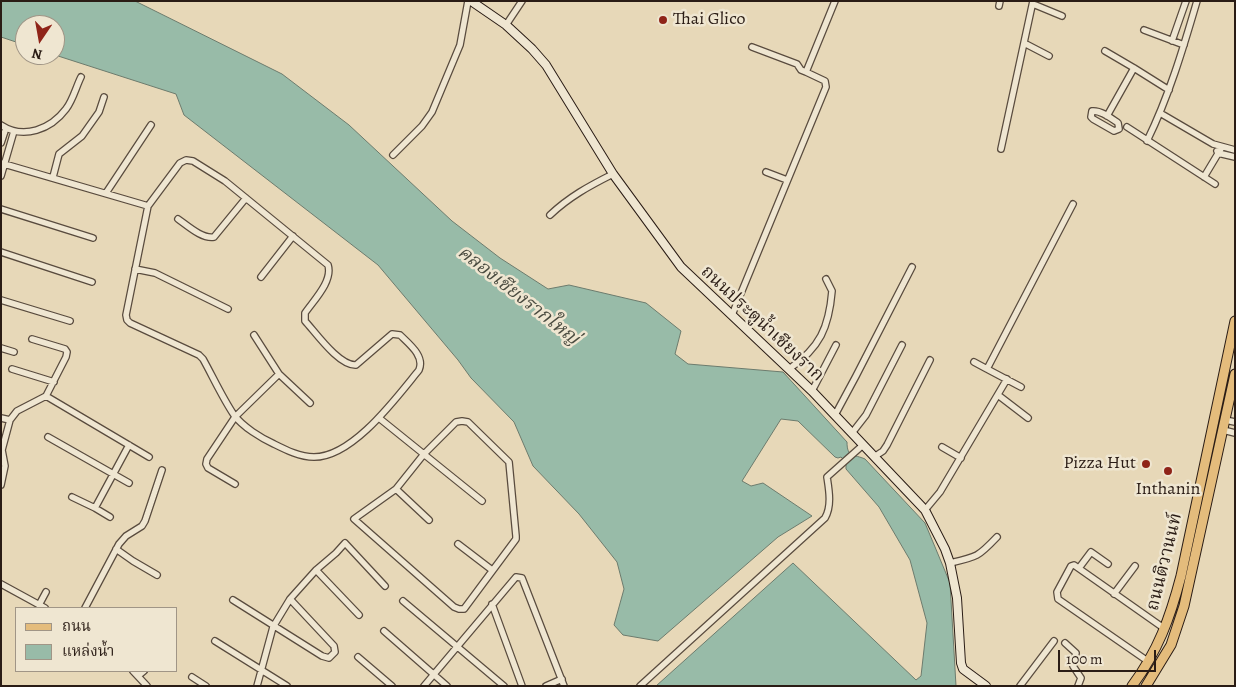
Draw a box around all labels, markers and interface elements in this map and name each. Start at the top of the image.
place label: Thai Glico [673,9,745,31]
marker: Thai Glico [657,14,669,26]
north arrow [15,15,65,65]
text: N [30,44,44,65]
water label: คลองเชียงรากใหญ่ [453,241,583,351]
street label: ถนนประตูน้ำเชียงราก [696,261,828,387]
place label: Pizza Hut [1063,453,1136,475]
marker: Pizza Hut [1140,458,1152,470]
marker: Inthanin [1162,465,1174,477]
place label: Inthanin [1136,479,1200,501]
street label: ถนนติวานนท์ [1142,511,1188,613]
legend [15,607,178,672]
text: ถนน [62,616,91,636]
scale bar [1061,640,1158,672]
text: แหล่งน้ำ [62,641,114,661]
text: 100 m [1066,649,1103,669]

